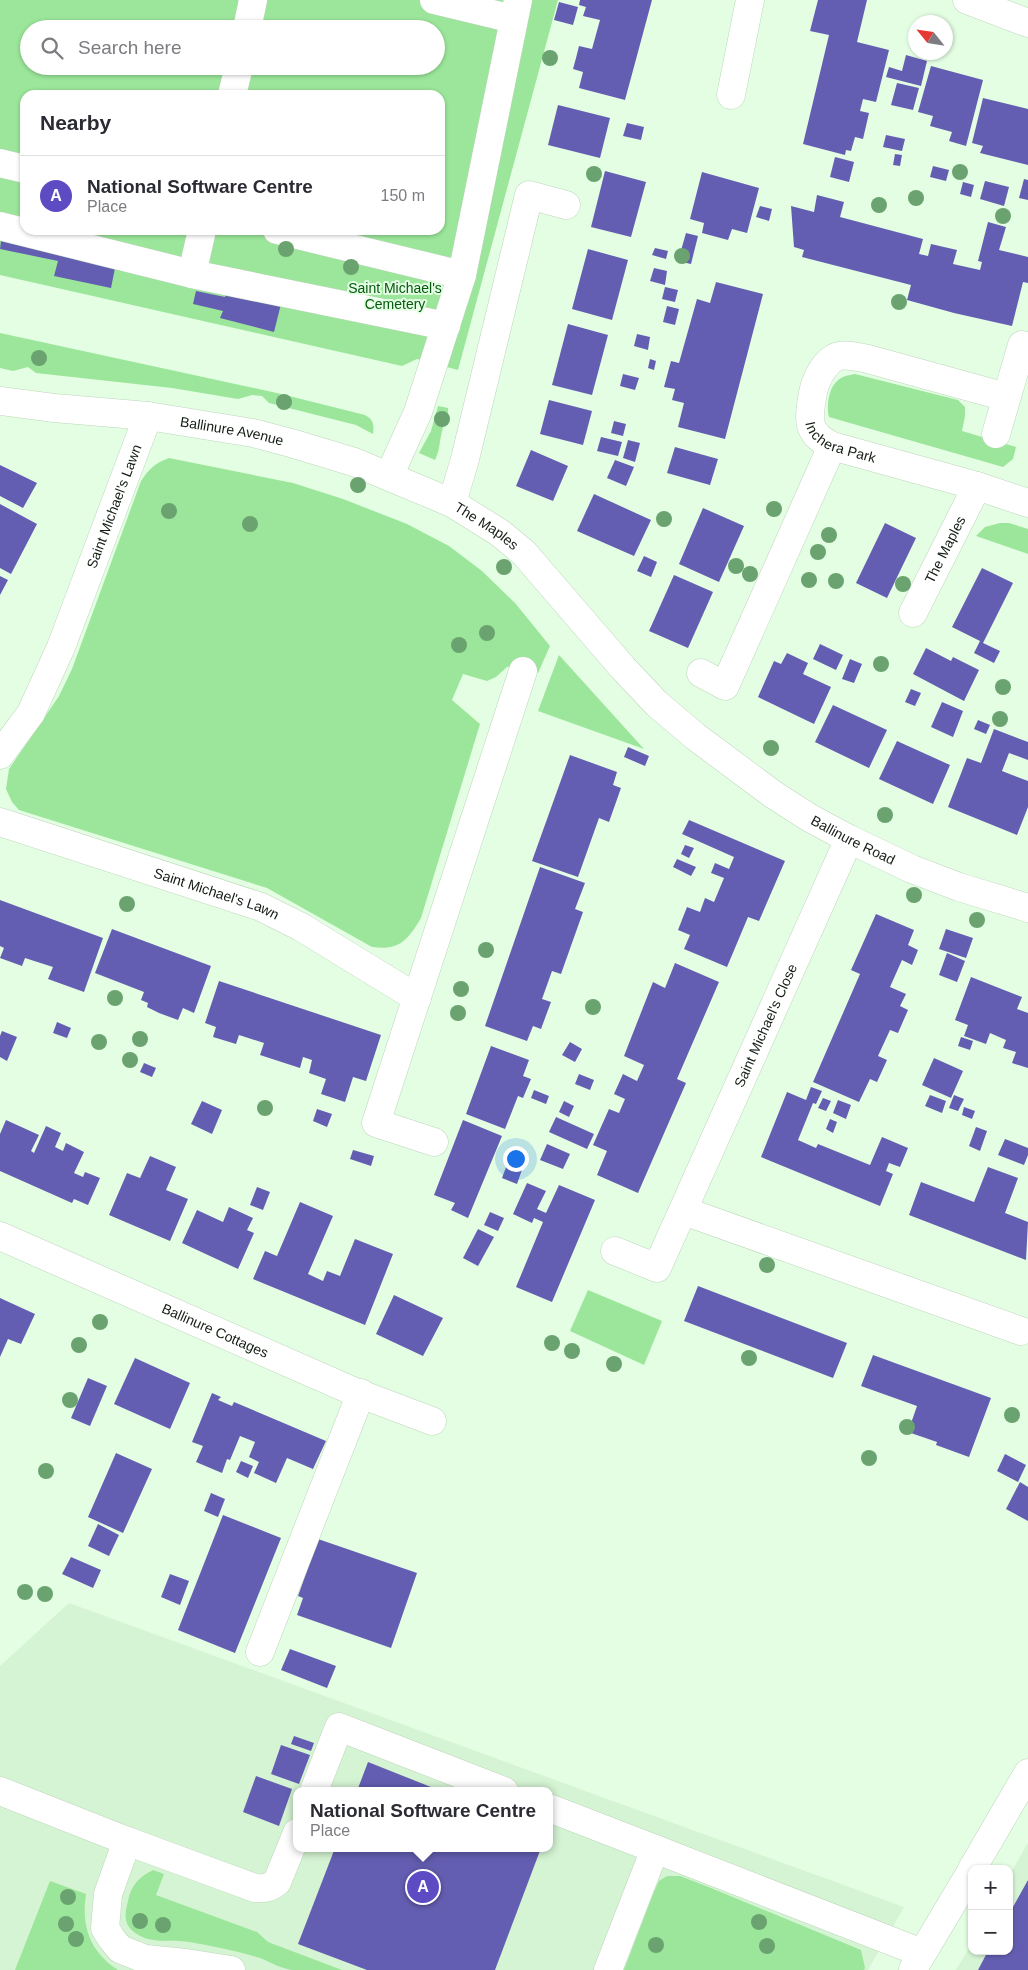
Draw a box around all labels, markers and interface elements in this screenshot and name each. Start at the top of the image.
north arrow [908,15,953,60]
search box [20,20,445,75]
icon: search [38,34,66,62]
text: Search here [78,37,182,58]
text: Nearby [40,111,111,134]
text: National Software Centre [87,176,313,197]
text: A [50,187,62,204]
text: 150 m [381,187,425,204]
text: Place [87,198,127,215]
park label: Saint Michael's Cemetery [348,280,442,312]
street label: Ballinure Avenue [179,413,286,449]
street label: Inchera Park [802,420,879,466]
street label: Saint Michael's Lawn [83,442,145,571]
street label: The Maples [452,499,522,553]
street label: The Maples [921,513,969,586]
street label: Ballinure Road [808,812,898,868]
street label: Saint Michael's Lawn [152,865,282,923]
street label: Saint Michael's Close [731,961,800,1090]
your location [503,1146,529,1172]
street label: Ballinure Cottages [159,1300,271,1361]
popup [293,1787,553,1852]
text: National Software Centre [310,1800,536,1821]
text: Place [310,1822,350,1839]
map controls [968,1865,1013,1955]
button: + [968,1865,1013,1910]
pin: A [407,1868,439,1906]
button: − [968,1910,1013,1955]

